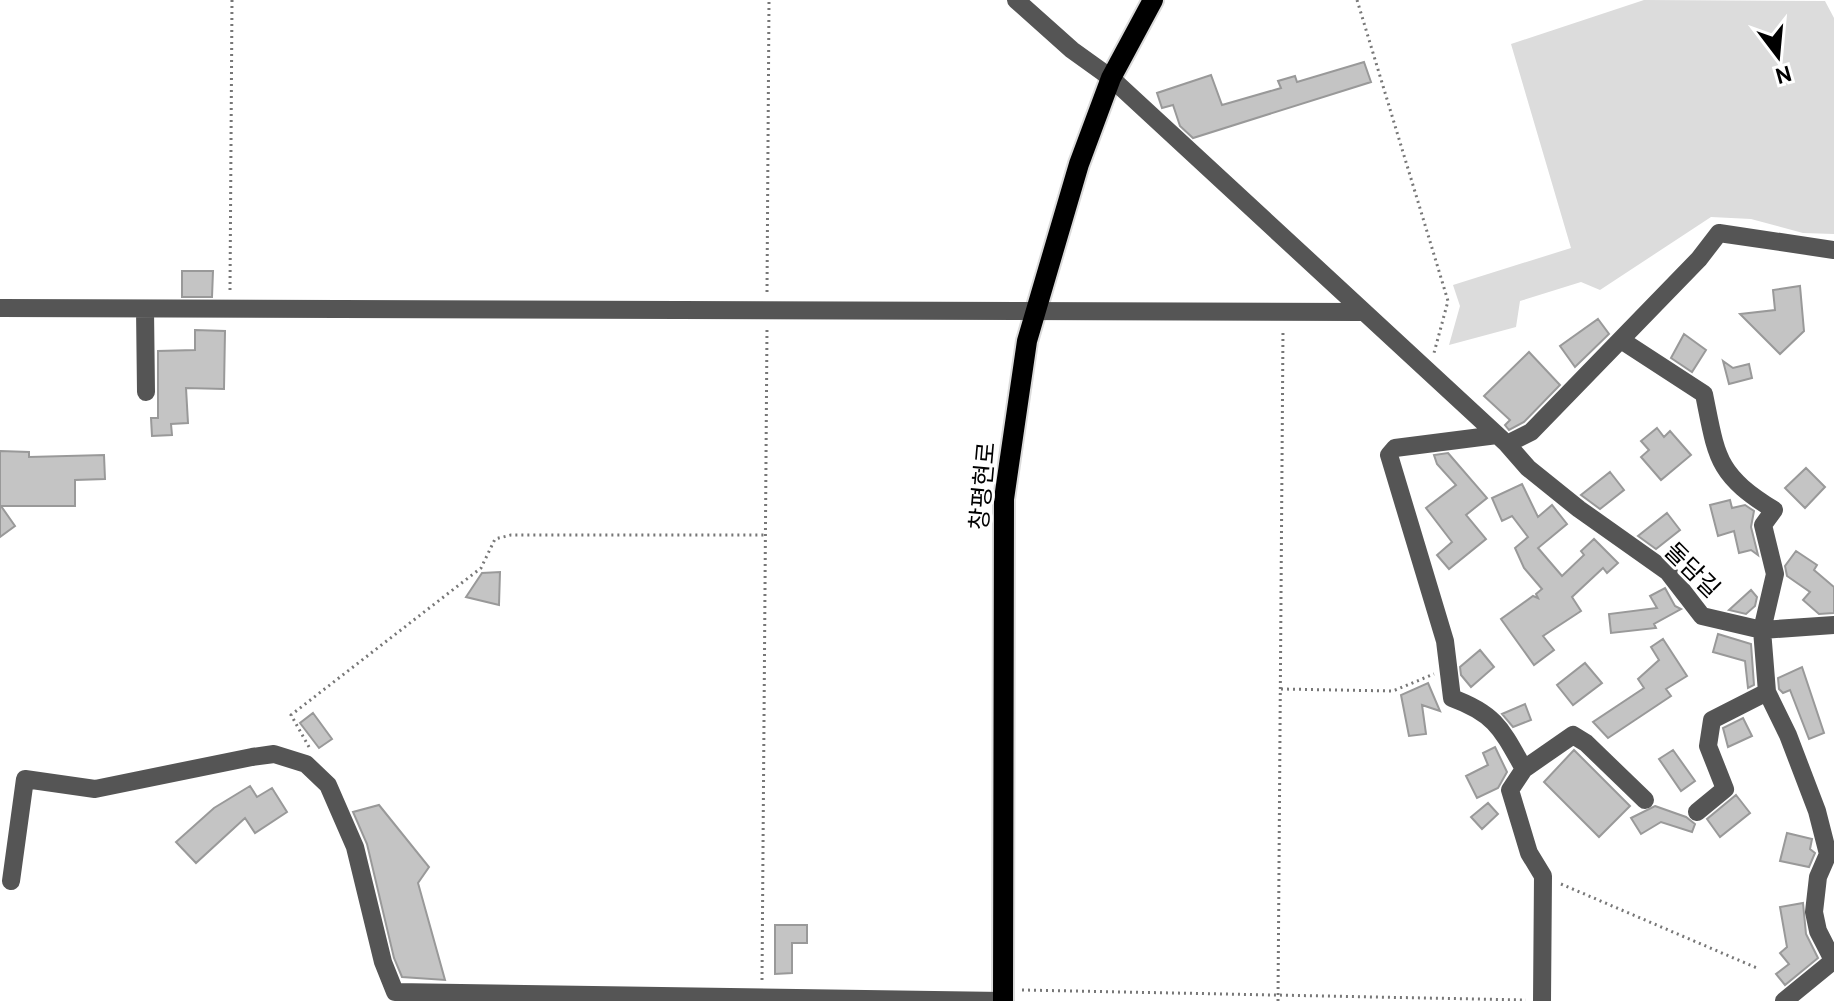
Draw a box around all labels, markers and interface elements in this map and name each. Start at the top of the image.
north arrow [1738,16,1818,96]
text: N [1772,58,1794,88]
street label: 창평현로 [966,441,1004,531]
street label: 돌담길 [1657,537,1725,605]

